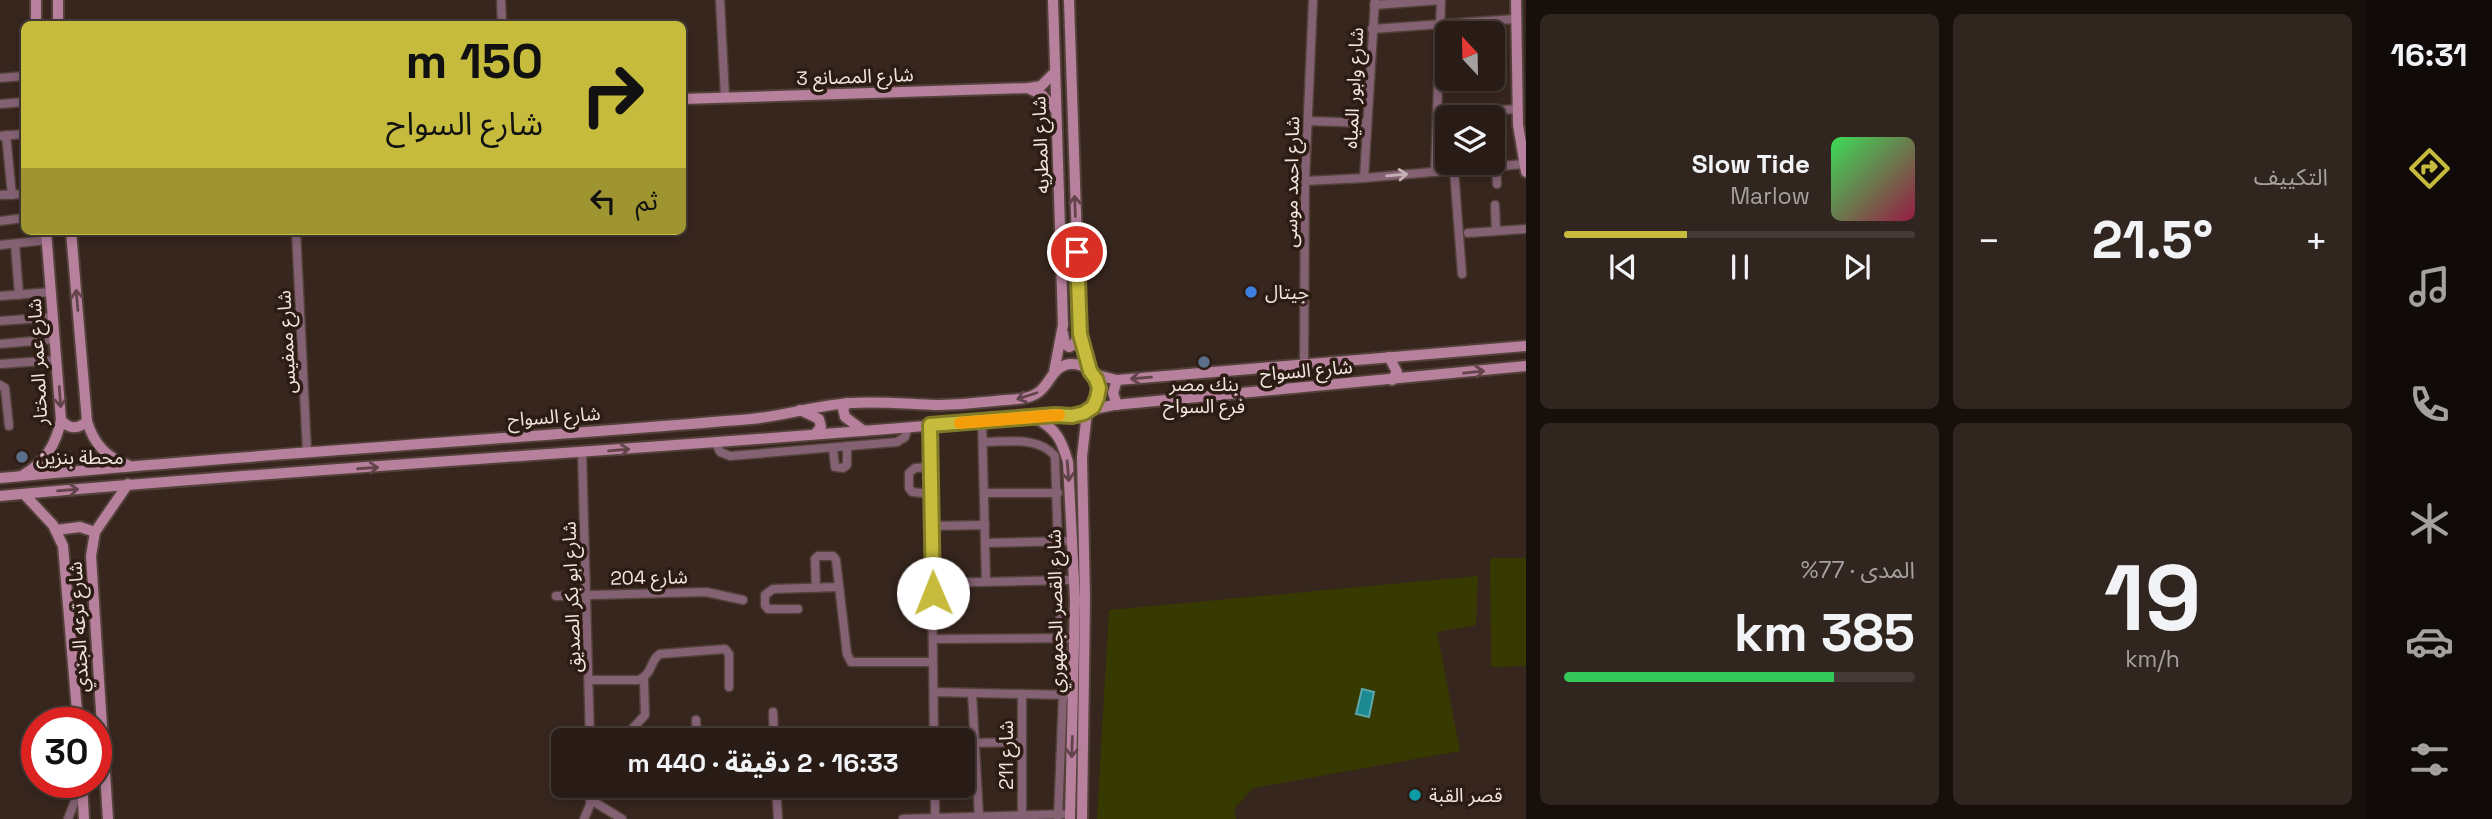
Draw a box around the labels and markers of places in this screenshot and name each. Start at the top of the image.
pin [1047,222,1107,282]
place label: جيتال [1265,280,1309,305]
marker: جيتال [1243,284,1259,300]
marker: بنك مصر فرع السواح [1196,354,1212,370]
place label: بنك مصر فرع السواح [1163,372,1245,420]
place label: محطة بنزين [36,445,124,470]
marker: محطة بنزين [14,449,30,465]
place label: قصر القبة [1429,783,1503,808]
marker: قصر القبة [1407,787,1423,803]

